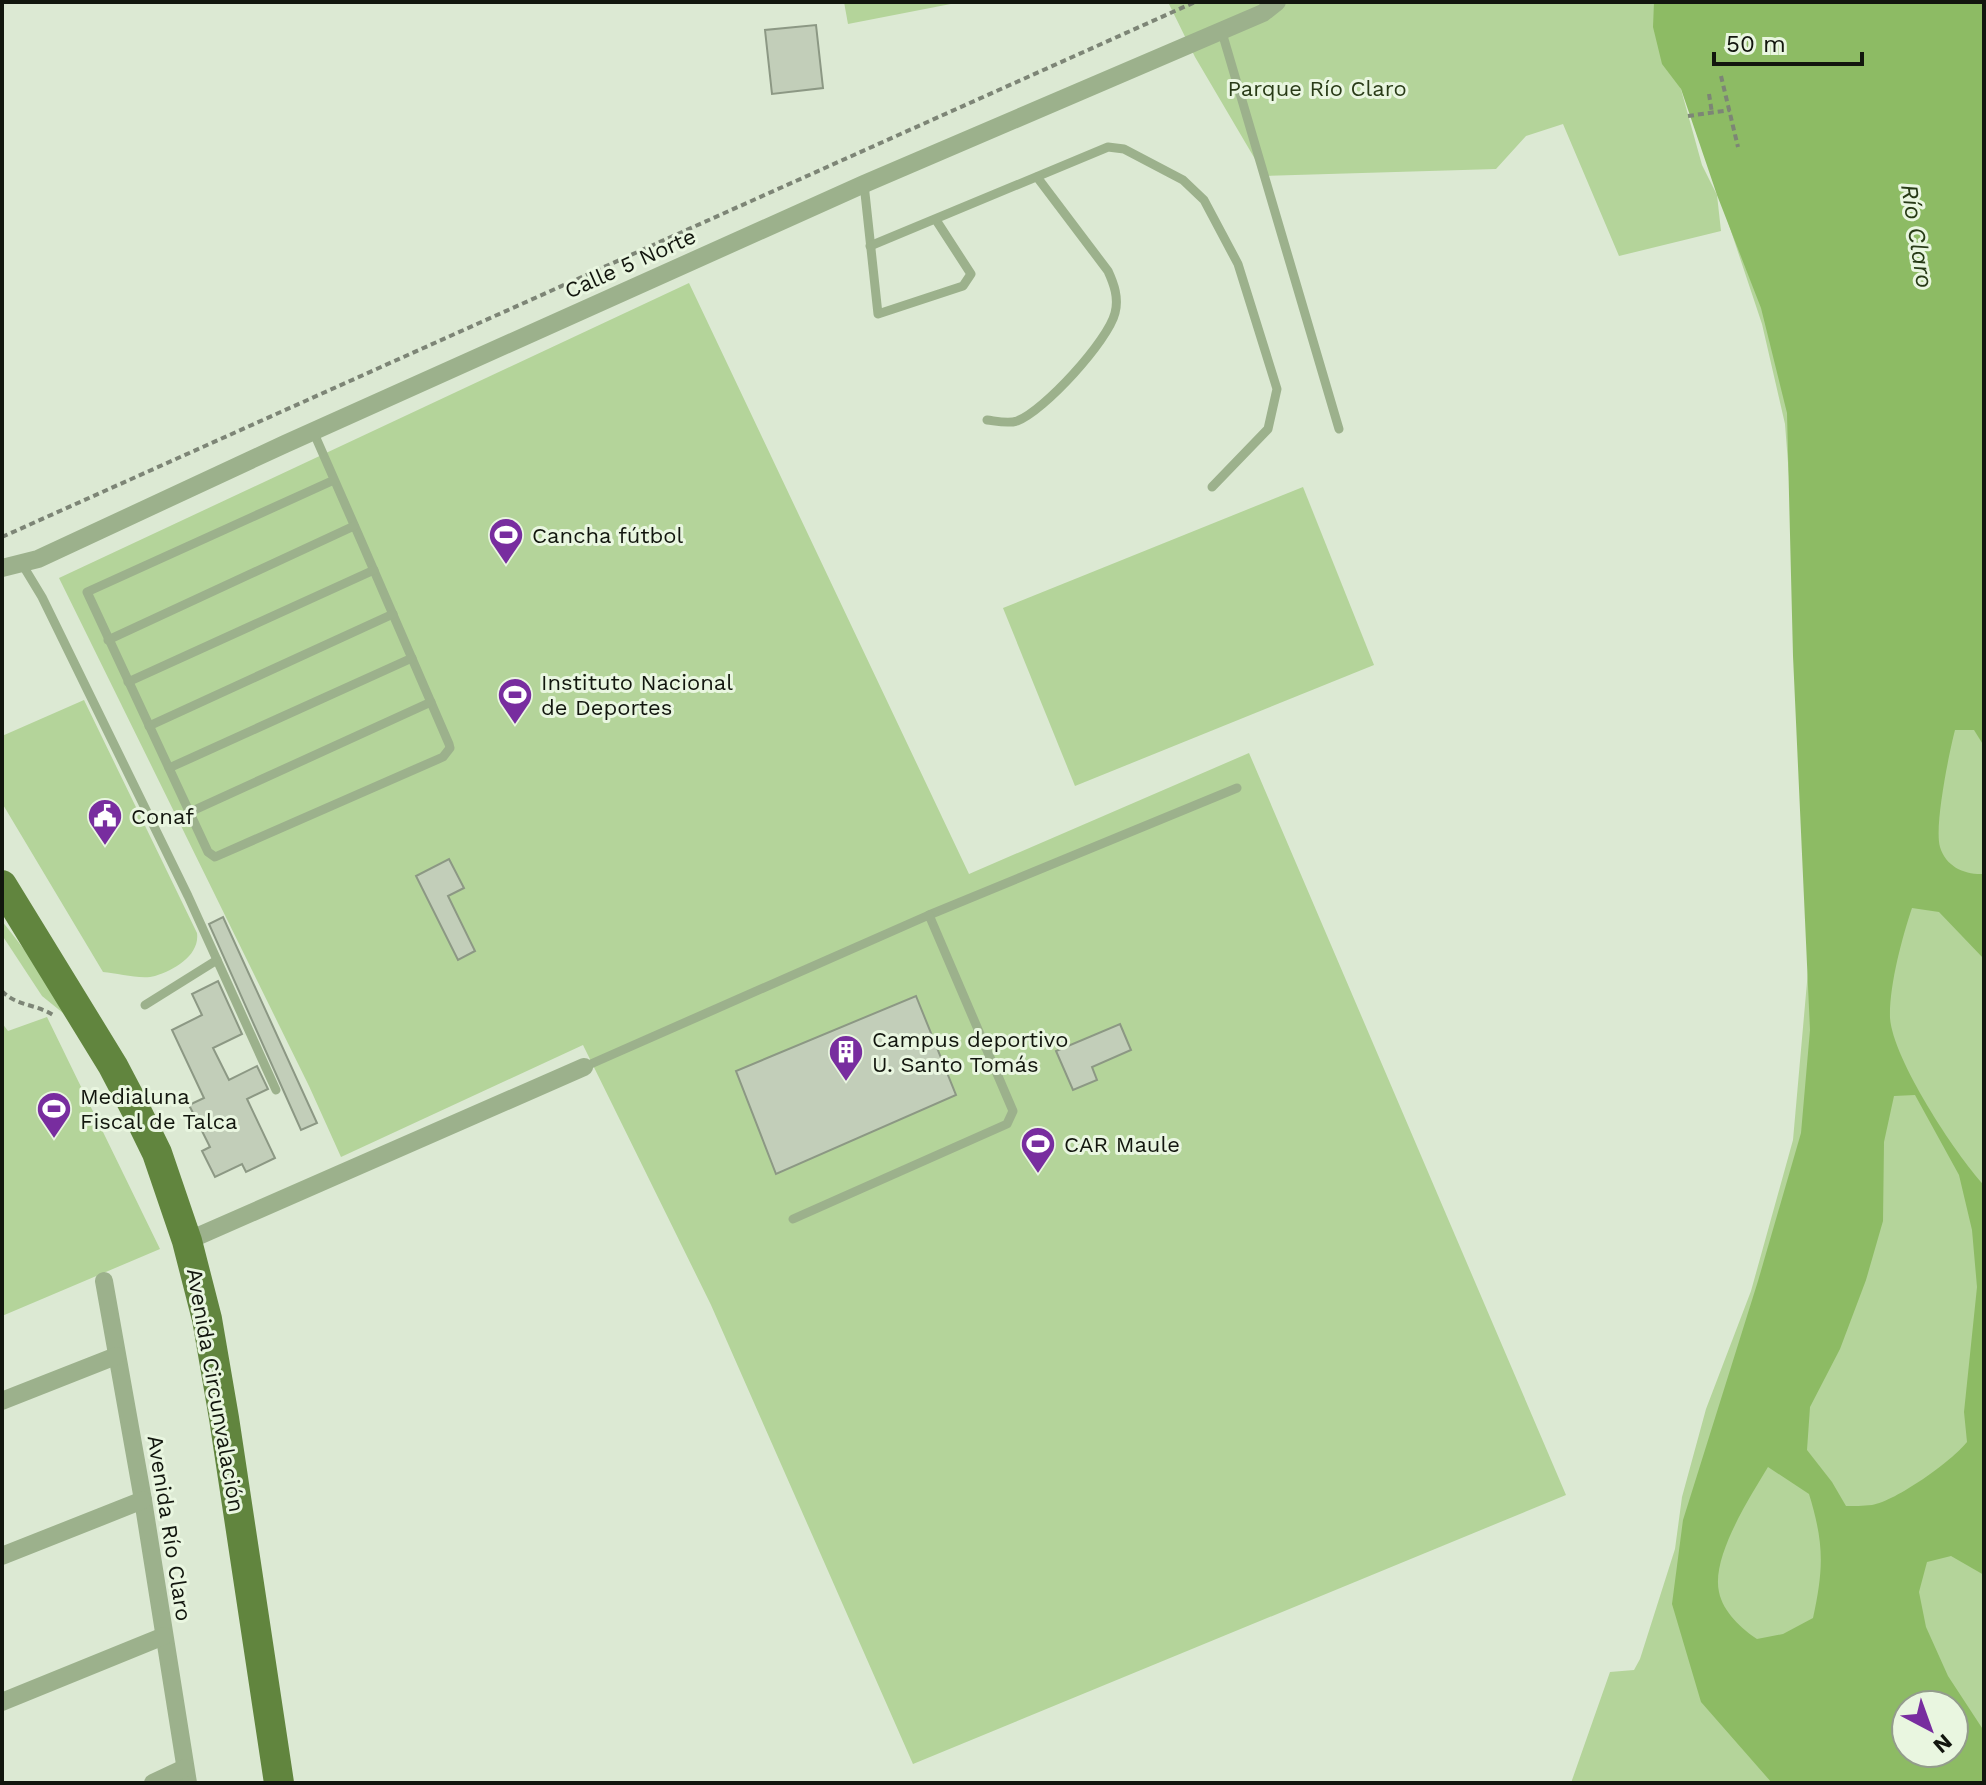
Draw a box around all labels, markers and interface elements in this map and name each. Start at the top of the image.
scale bar [1714,16,1862,66]
text: 50 m [1726,30,1786,58]
park label: Parque Río Claro [1227,76,1407,101]
water label: Río Claro [1895,182,1939,290]
street label: Calle 5 Norte [561,223,700,304]
sports icon: Cancha fútbol [487,516,525,566]
place label: Cancha fútbol [532,523,684,548]
place label: Instituto Nacional de Deportes [541,670,733,720]
sports icon: Instituto Nacional de Deportes [496,676,534,726]
public building icon: Conaf [86,797,124,847]
place label: Conaf [131,804,194,829]
place label: Campus deportivo U. Santo Tomás [872,1027,1068,1077]
building icon: Campus deportivo U. Santo Tomás [827,1033,865,1083]
place label: Medialuna Fiscal de Talca [80,1084,238,1134]
sports icon: Medialuna Fiscal de Talca [35,1090,73,1140]
sports icon: CAR Maule [1019,1125,1057,1175]
place label: CAR Maule [1064,1132,1180,1157]
street label: Avenida Circunvalación [182,1266,249,1514]
street label: Avenida Río Claro [142,1433,197,1623]
north arrow [1890,1689,1970,1769]
text: N [1928,1729,1957,1759]

